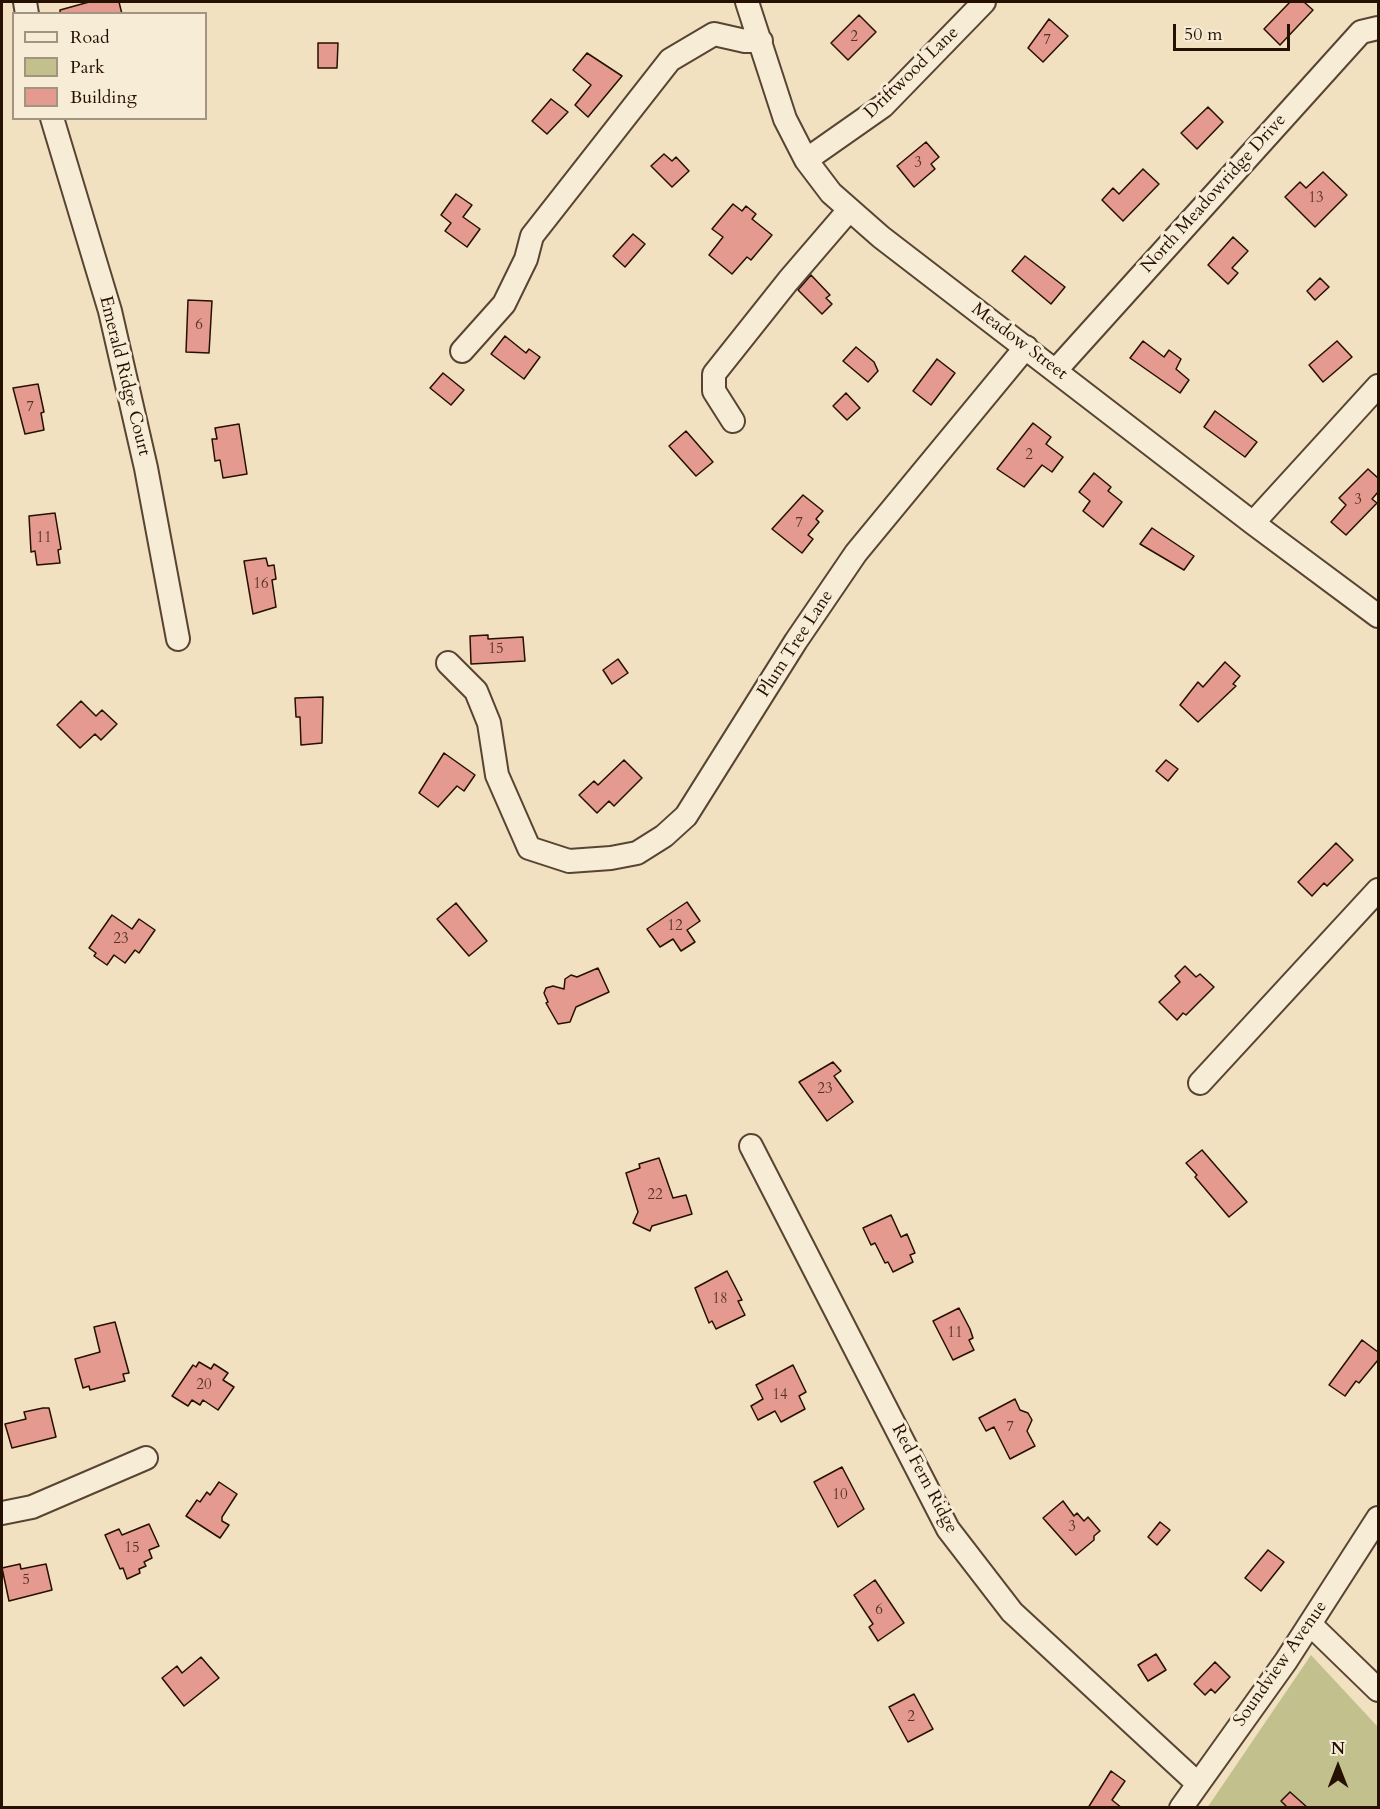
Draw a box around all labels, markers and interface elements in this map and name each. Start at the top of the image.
legend [12,12,207,120]
scale bar [1176,12,1293,50]
text: 50 m [1184,22,1223,47]
street label: Driftwood Lane [860,23,964,123]
text: Road [70,25,110,50]
house number: 2 [850,29,858,47]
house number: 7 [1043,32,1051,50]
text: Park [70,55,105,80]
text: Building [70,85,137,110]
street label: North Meadowridge Drive [1137,110,1291,278]
house number: 3 [914,155,922,173]
house number: 13 [1308,190,1324,208]
street label: Emerald Ridge Court [94,294,154,458]
street label: Meadow Street [967,299,1071,385]
house number: 6 [195,317,203,335]
house number: 7 [26,399,34,417]
house number: 2 [1025,447,1033,465]
house number: 3 [1354,492,1362,510]
house number: 7 [795,515,803,533]
house number: 11 [36,530,52,548]
house number: 16 [253,576,269,594]
street label: Plum Tree Lane [753,586,839,702]
house number: 15 [488,641,504,659]
house number: 12 [667,918,683,936]
house number: 23 [113,931,129,949]
house number: 23 [817,1081,833,1099]
house number: 22 [647,1187,663,1205]
house number: 18 [712,1291,728,1309]
house number: 11 [947,1325,963,1343]
house number: 20 [196,1377,212,1395]
house number: 14 [772,1387,788,1405]
house number: 7 [1006,1419,1014,1437]
street label: Red Fern Ridge [886,1421,962,1537]
house number: 10 [832,1487,848,1505]
house number: 3 [1068,1519,1076,1537]
house number: 15 [124,1540,140,1558]
house number: 5 [22,1572,30,1590]
street label: Soundview Avenue [1230,1597,1332,1731]
house number: 6 [875,1602,883,1620]
house number: 2 [907,1709,915,1727]
north arrow [1308,1737,1368,1797]
text: N [1331,1738,1345,1760]

